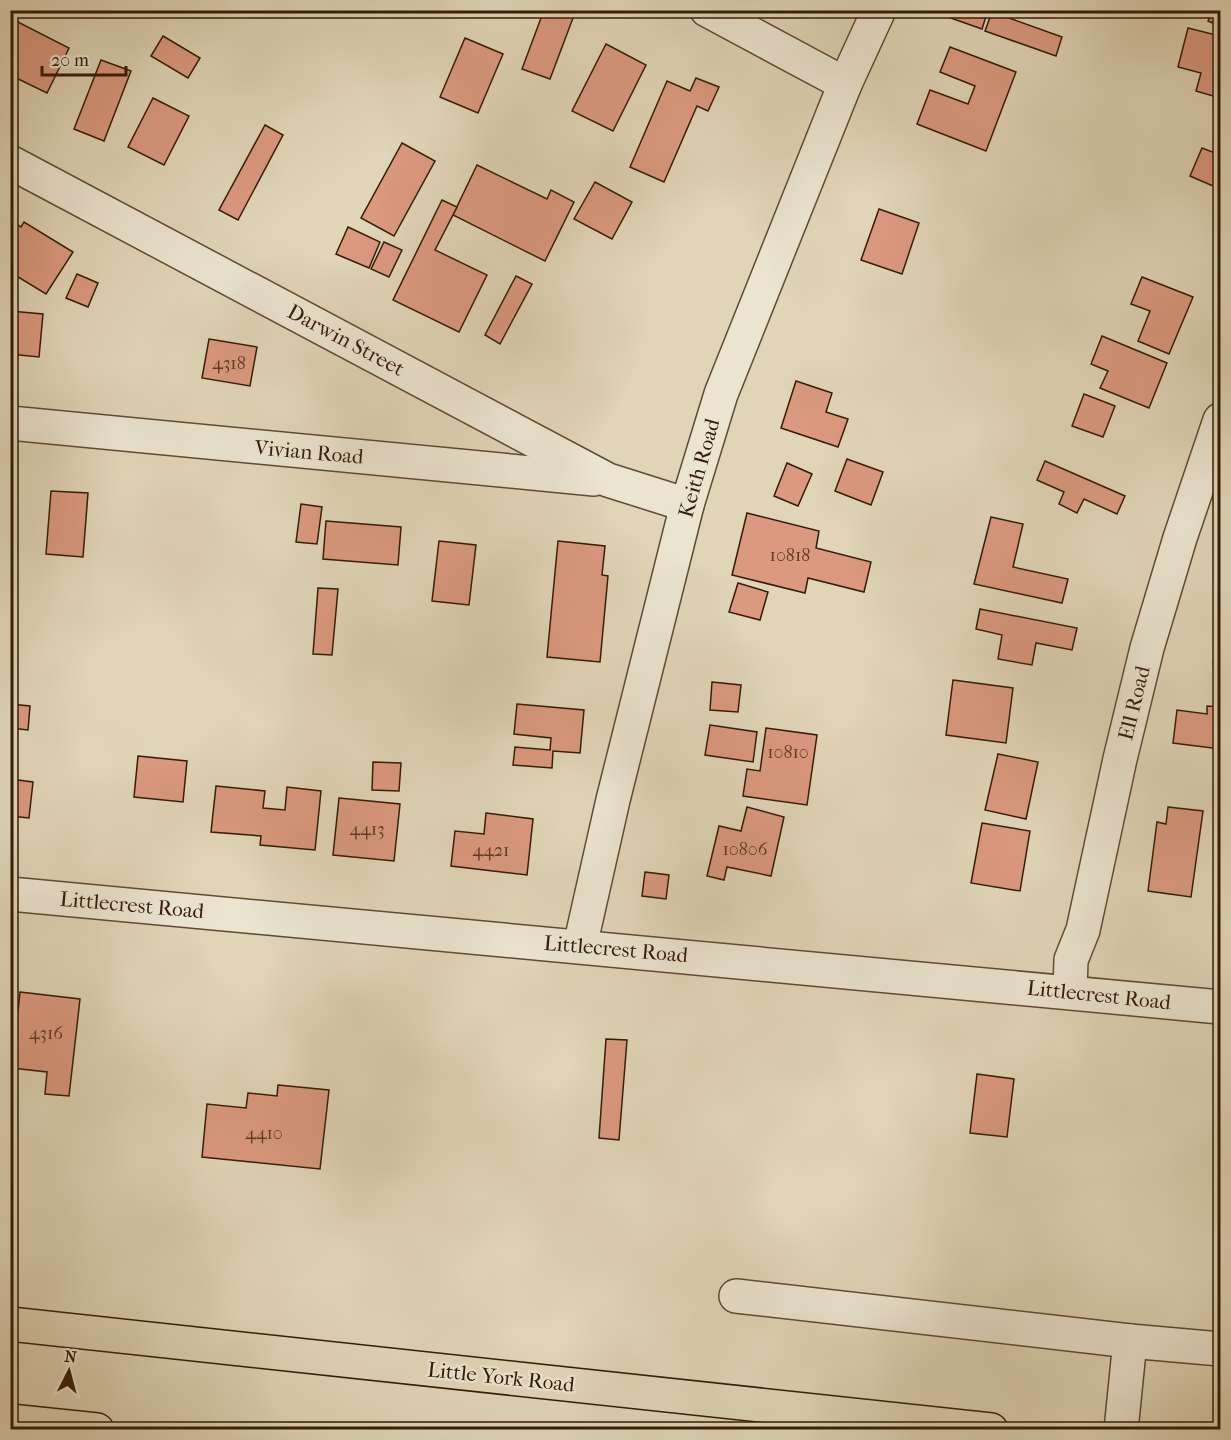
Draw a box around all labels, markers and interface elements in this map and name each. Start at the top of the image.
scale bar [42,39,126,77]
text: 20 m [51,50,89,71]
street label: Darwin Street [284,299,409,381]
house number: 4318 [212,353,246,374]
street label: Keith Road [673,415,725,520]
street label: Vivian Road [252,435,365,469]
house number: 10818 [770,545,810,566]
street label: Ell Road [1113,663,1155,743]
house number: 10810 [767,742,809,763]
house number: 4413 [349,819,385,840]
house number: 10806 [723,839,768,860]
house number: 4421 [472,840,510,861]
street label: Littlecrest Road [59,887,206,923]
street label: Littlecrest Road [543,931,690,967]
street label: Littlecrest Road [1026,976,1173,1015]
house number: 4316 [29,1023,63,1044]
house number: 4410 [245,1123,283,1144]
north arrow [39,1341,99,1401]
text: N [63,1346,78,1367]
street label: Little York Road [426,1357,576,1397]

